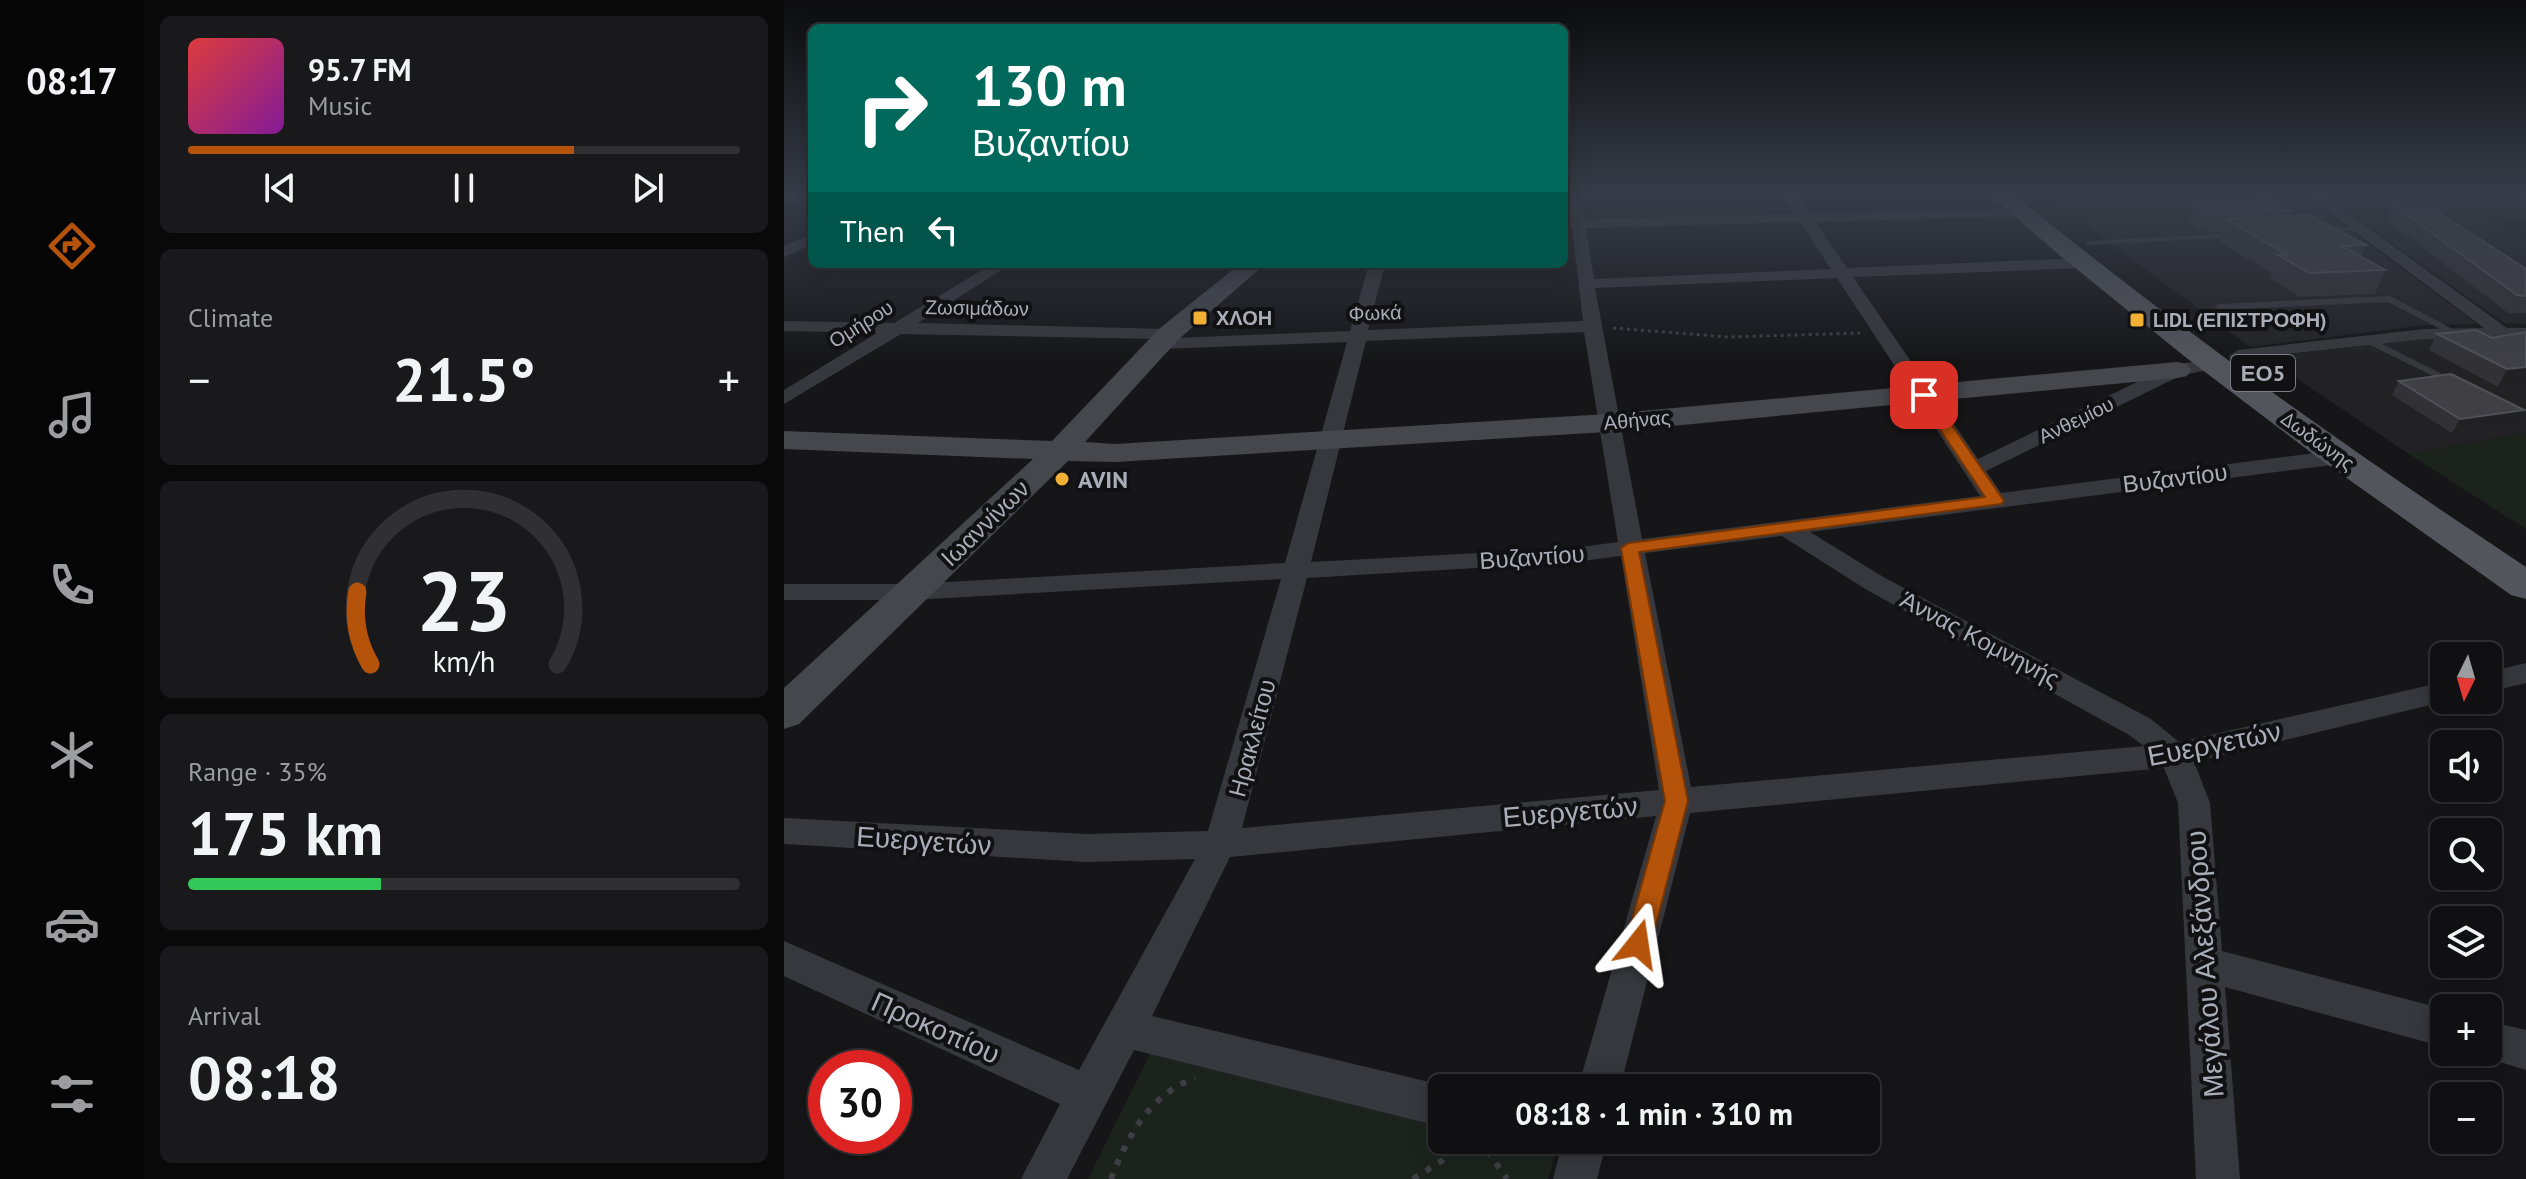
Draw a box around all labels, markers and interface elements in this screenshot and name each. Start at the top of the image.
text: 130 m [972,49,1127,121]
text: 95.7 FM [308,50,412,89]
icon: right [840,56,944,160]
text: 08:17 [26,57,118,104]
text: Music [308,89,372,122]
text: Βυζαντίου [972,119,1130,166]
icon: previous [258,166,302,210]
icon: pause [442,166,486,210]
icon: next [626,166,670,210]
icon: left [921,208,965,252]
text: Then [840,211,905,250]
icon: directions [44,218,100,274]
street label: Ομήρου [824,294,898,354]
street label: Ζωσιμάδων [925,294,1029,322]
street label: Φωκά [1348,299,1402,327]
text: Climate [188,301,273,334]
place label: ΧΛΟΗ [1216,305,1272,331]
place label: LIDL (ΕΠΙΣΤΡΟΦΗ) [2153,307,2327,333]
marker: ΧΛΟΗ [1191,309,1209,327]
marker: LIDL (ΕΠΙΣΤΡΟΦΗ) [2128,311,2146,329]
text: 21.5° [392,340,536,418]
text: − [188,351,210,408]
text: + [718,351,740,408]
road number: ΕΟ5 [2231,355,2295,391]
pin [1890,361,1958,429]
icon: arrive [1902,373,1946,417]
icon: music [44,387,100,443]
street label: Ανθεμίου [2034,391,2118,449]
street label: Αθήνας [1603,404,1672,436]
street label: Δωδώνης [2276,406,2360,477]
street label: Βυζαντίου [2121,456,2229,500]
place label: AVIN [1078,464,1128,495]
marker: AVIN [1053,470,1071,488]
street label: Ιωαννίνων [934,473,1036,573]
street label: Βυζαντίου [1478,538,1586,576]
text: 23 [417,546,511,654]
icon: phone [44,557,100,613]
street label: Άννας Κομνηνής [1895,584,2065,694]
north arrow [2430,642,2502,714]
map controls [2430,642,2502,1154]
text: km/h [433,644,495,681]
street label: Ηρακλείτου [1221,676,1283,800]
street label: Ευεργετών [2144,712,2284,774]
icon: climate [44,727,100,783]
button: sound [2430,730,2502,802]
text: Range · 35% [188,755,327,788]
street label: Ευεργετών [1501,787,1639,835]
text: 175 km [188,794,383,872]
street label: Ευεργετών [855,817,993,863]
button: search [2430,818,2502,890]
street label: Μεγάλου Αλεξάνδρου [2176,829,2232,1099]
icon: car [44,896,100,952]
position arrow [1596,902,1680,986]
button: layers [2430,906,2502,978]
street label: Προκοπίου [866,982,1006,1072]
button: + [2430,994,2502,1066]
text: Arrival [188,999,261,1032]
text: 08:18 [188,1038,340,1116]
speed limit sign: 30 [808,1050,912,1154]
icon: filters [44,1066,100,1122]
button: − [2430,1082,2502,1154]
text: 08:18 · 1 min · 310 m [1515,1094,1793,1133]

